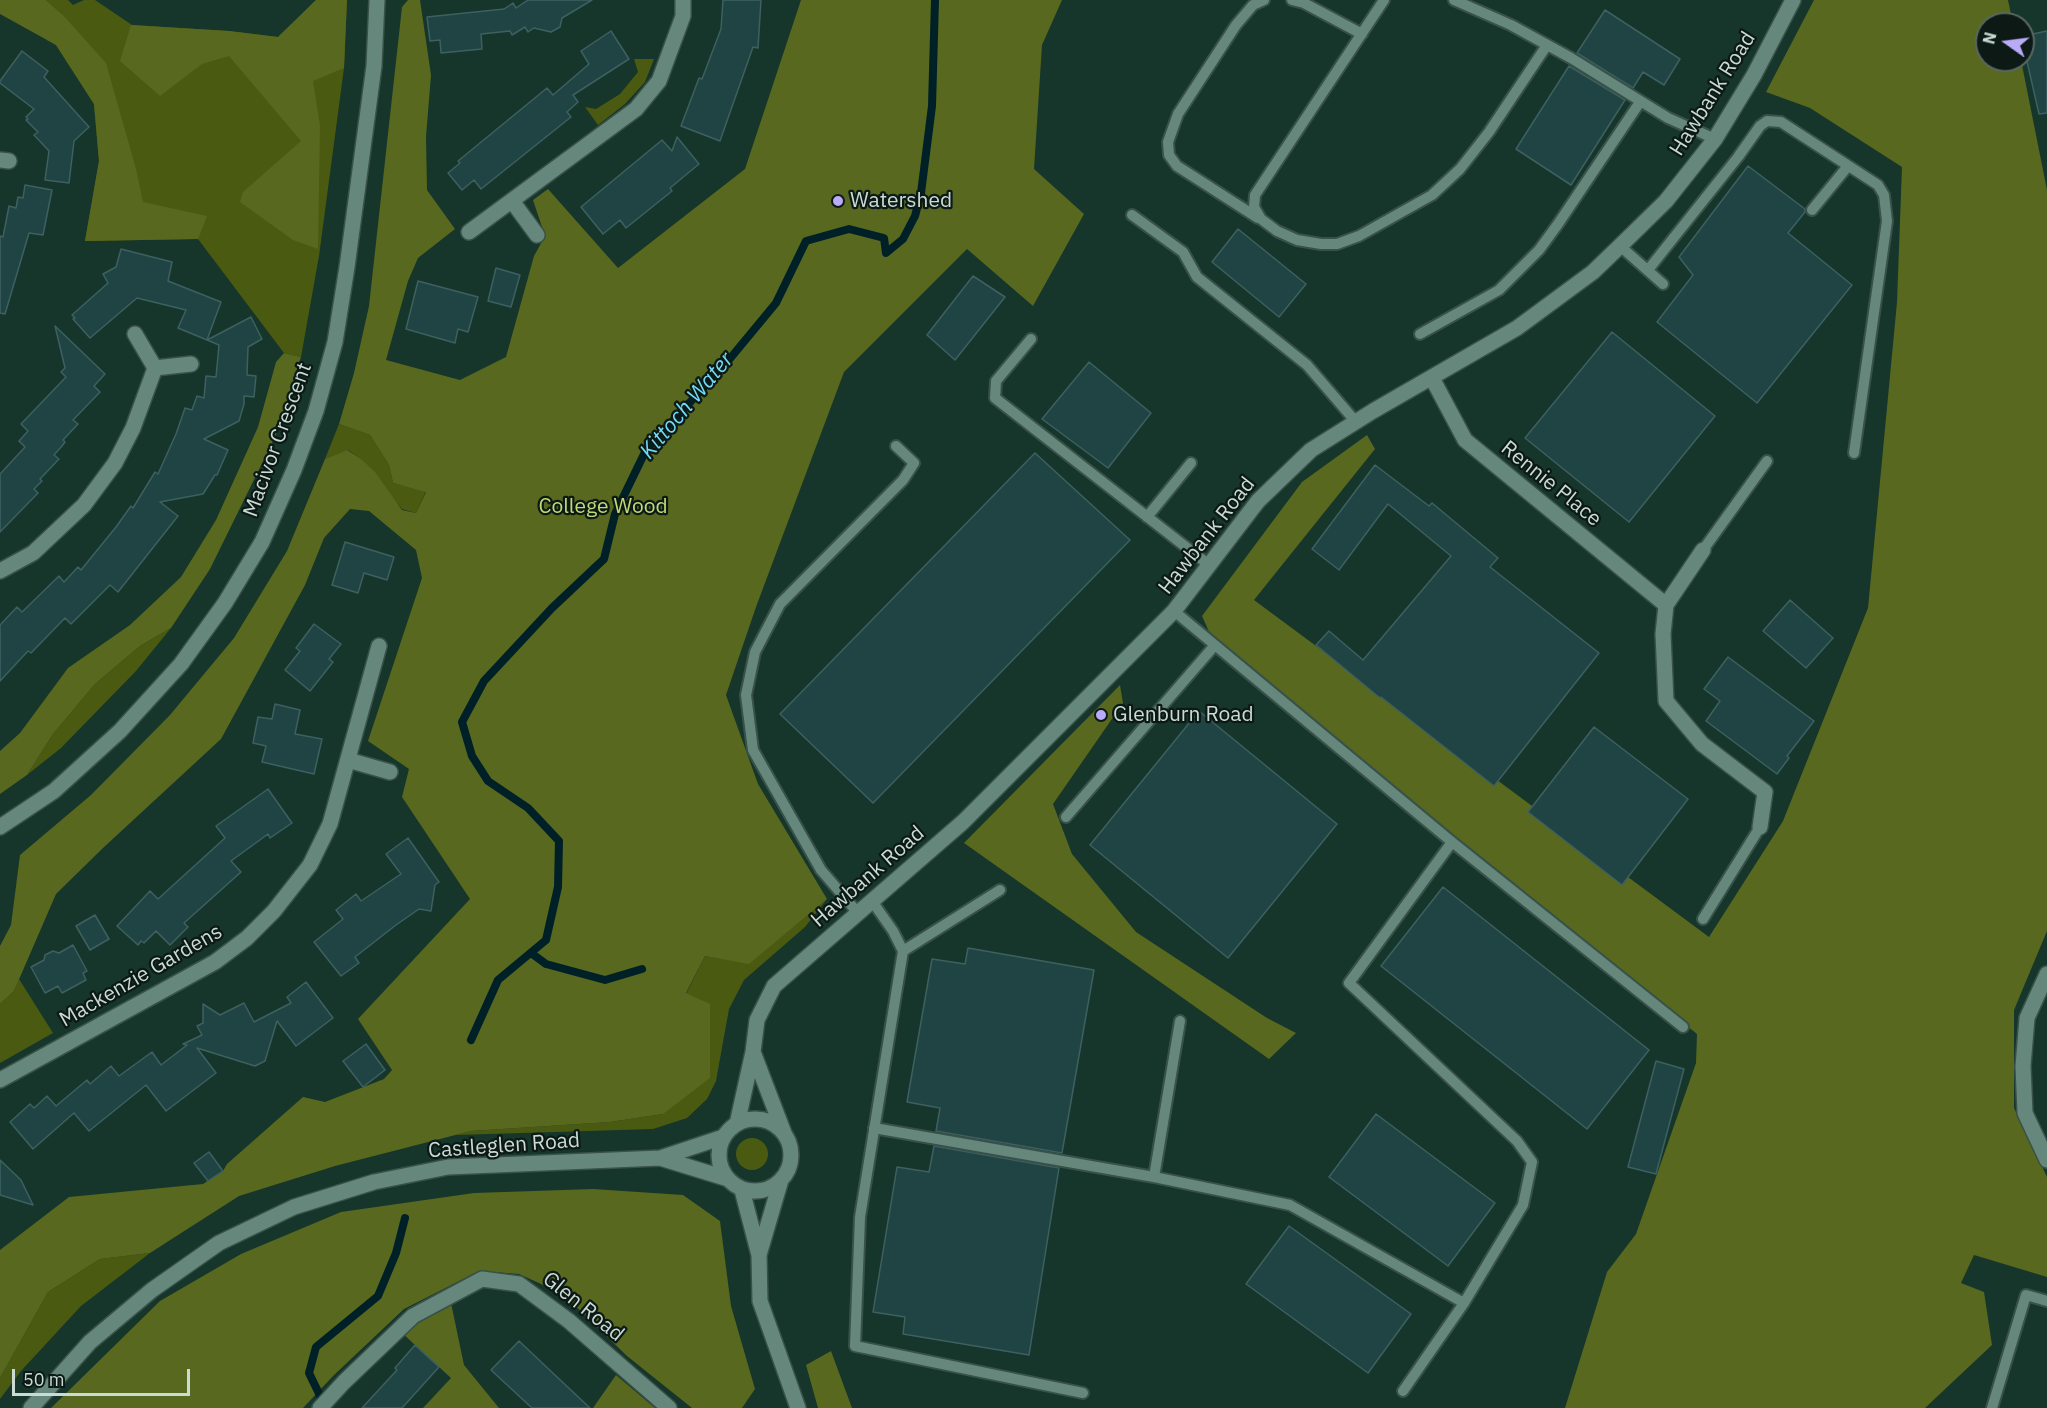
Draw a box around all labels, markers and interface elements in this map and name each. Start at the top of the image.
north arrow [1975,12,2035,72]
street label: Hawbank Road [1665,27,1761,161]
text: N [1978,30,2001,46]
place label: Watershed [850,188,952,214]
marker: Watershed [831,194,845,208]
water label: Kittoch Water [635,347,739,465]
street label: Macivor Crescent [238,359,318,521]
street label: Rennie Place [1496,436,1606,532]
street label: Hawbank Road [1153,472,1261,600]
park label: College Wood [538,494,668,520]
place label: Glenburn Road [1113,702,1254,728]
marker: Glenburn Road [1094,708,1108,722]
street label: Hawbank Road [806,821,930,933]
street label: Mackenzie Gardens [55,919,227,1033]
street label: Castleglen Road [427,1128,581,1164]
street label: Glen Road [537,1267,629,1347]
scale bar [15,1357,194,1395]
text: 50 m [23,1368,65,1391]

